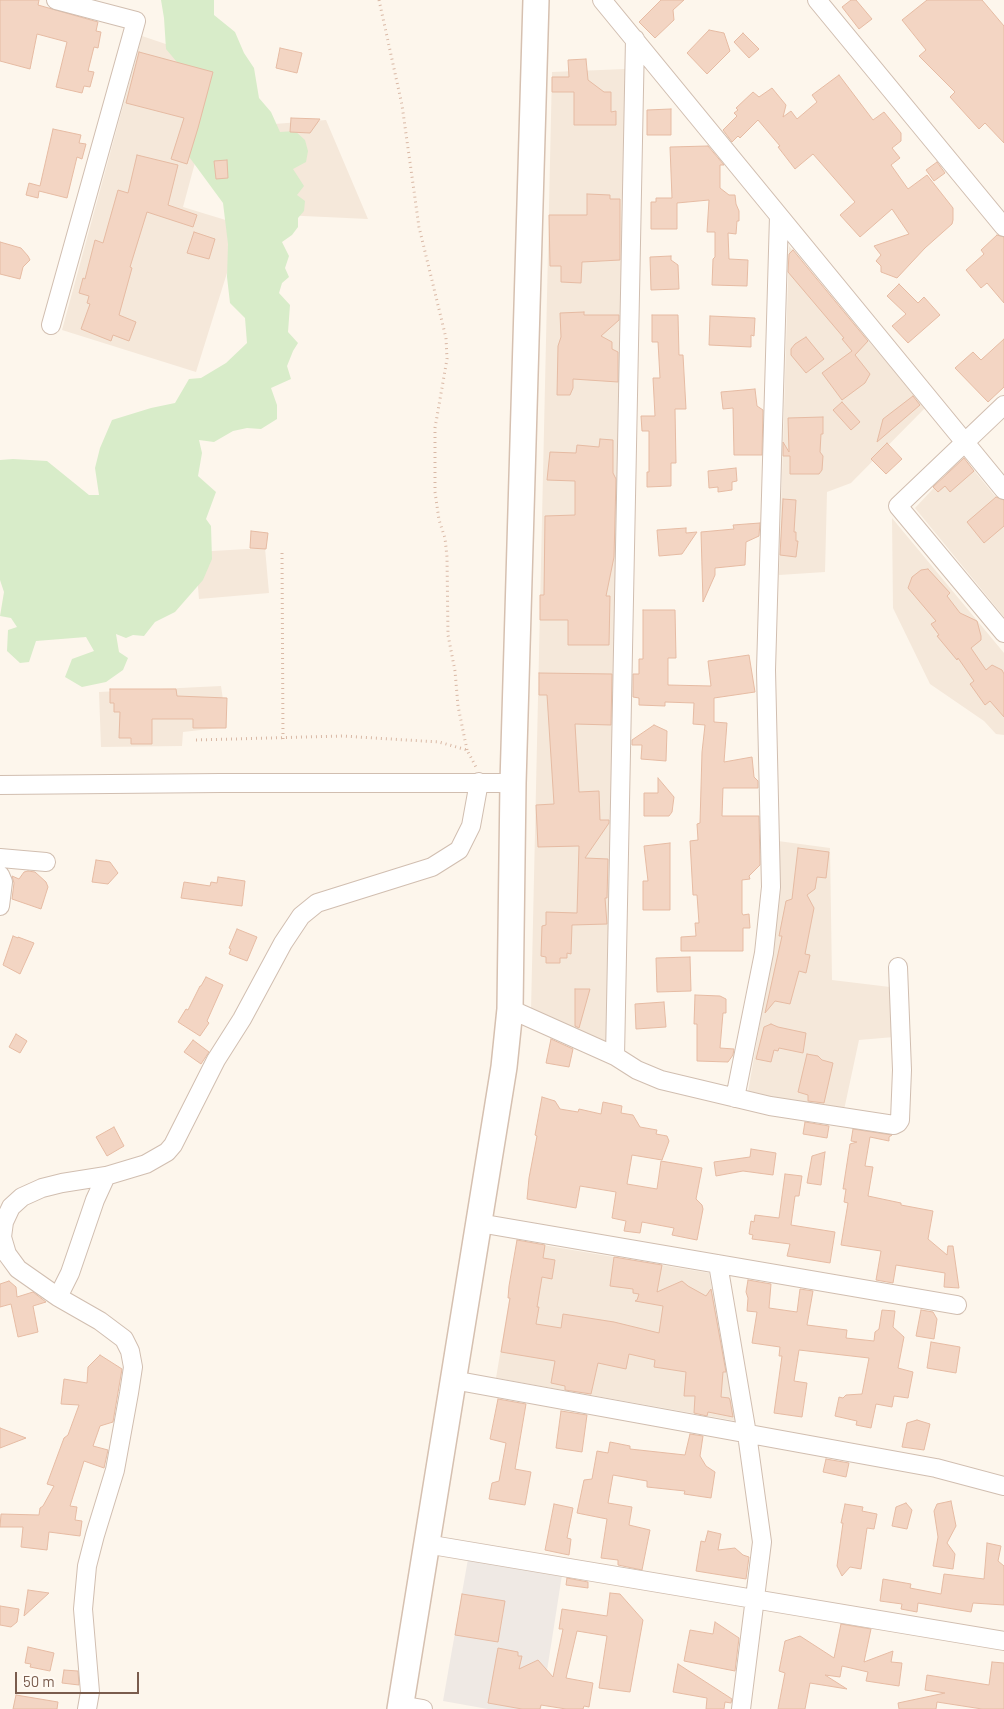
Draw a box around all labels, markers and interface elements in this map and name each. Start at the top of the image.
scale bar [18,1662,141,1694]
text: 50 m [23,1672,55,1690]

